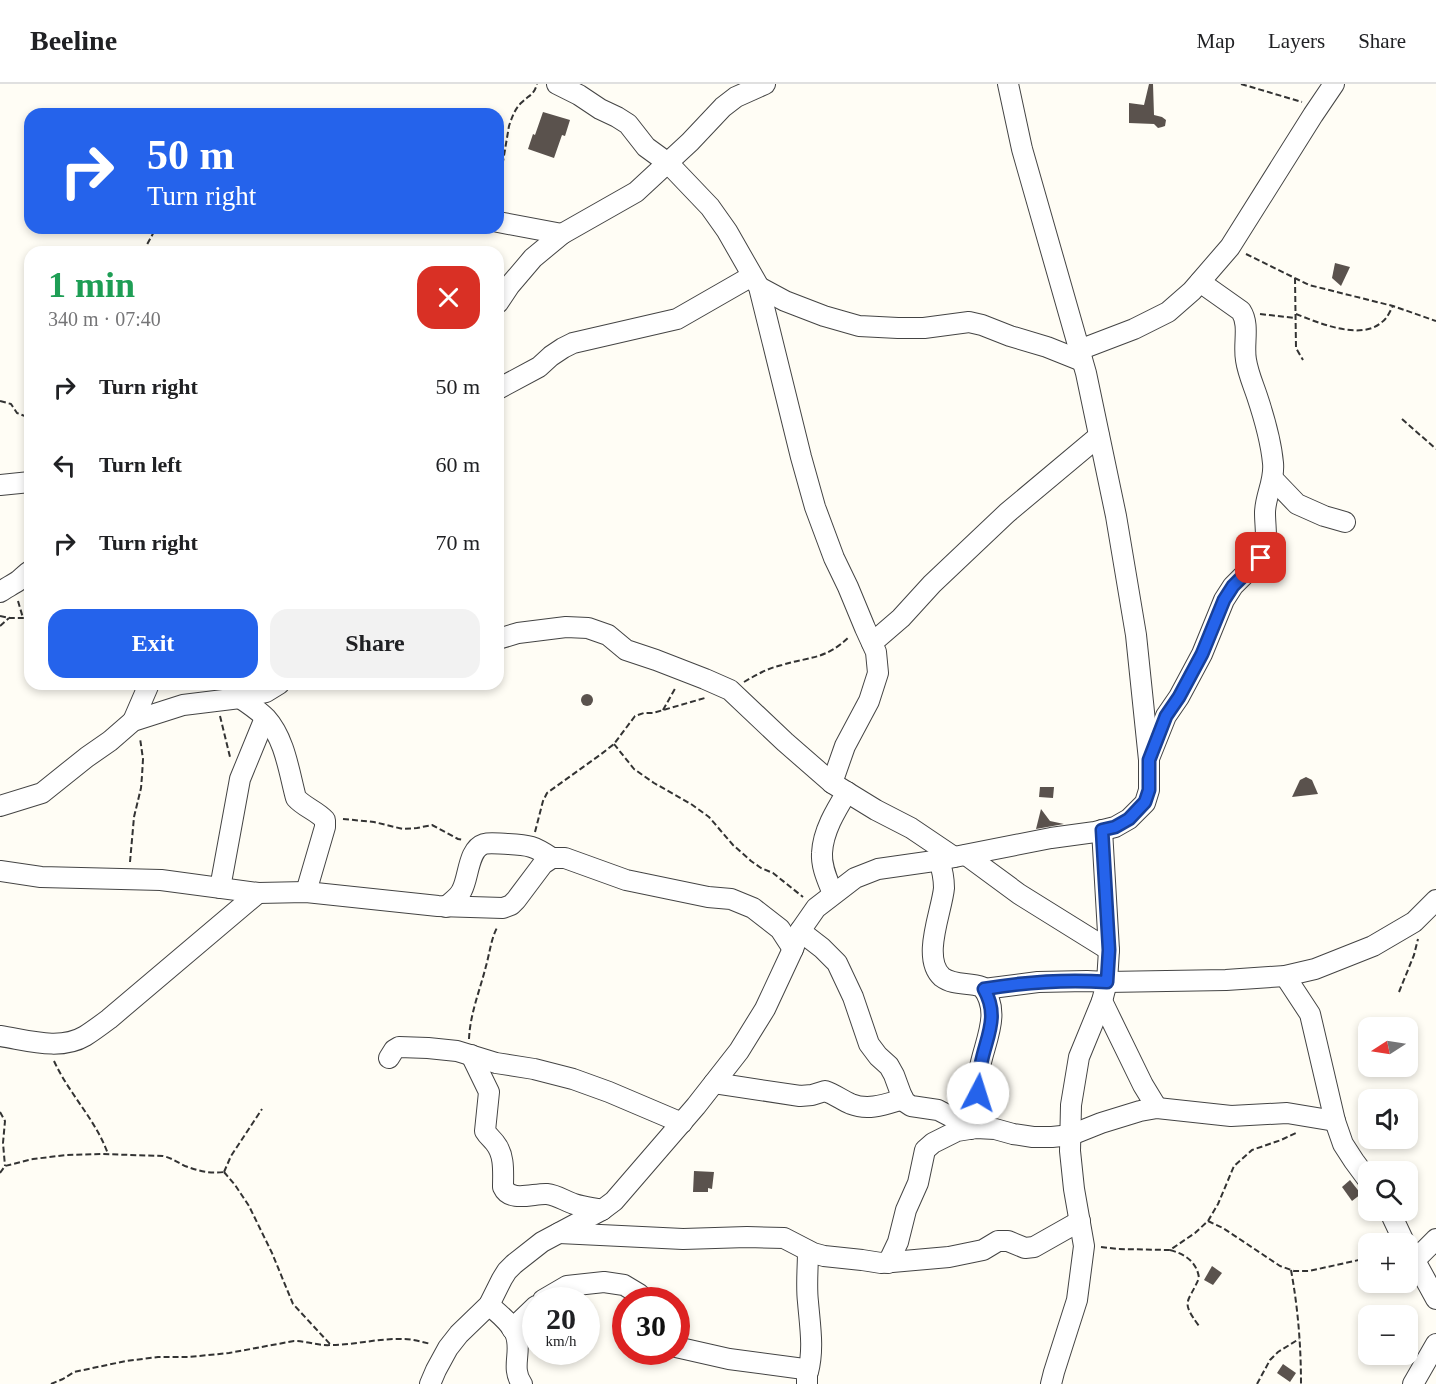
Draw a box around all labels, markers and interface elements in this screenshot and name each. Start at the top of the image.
text: Beeline [30,25,117,56]
text: Map [1197,29,1235,53]
text: Layers [1268,29,1325,53]
text: Share [1358,29,1406,53]
icon: right [48,132,126,210]
text: 50 m [147,132,235,178]
text: Turn right [147,181,256,211]
text: 1 min [48,265,135,305]
button: close [417,266,480,329]
text: 340 m · 07:40 [48,308,161,330]
icon: right [48,371,81,404]
text: Turn right [99,374,198,399]
text: 50 m [435,374,480,399]
icon: left [48,449,81,482]
text: Turn left [99,452,182,477]
text: 60 m [435,452,480,477]
icon: right [48,527,81,560]
text: Turn right [99,530,198,555]
text: 70 m [435,530,480,555]
pin [1235,532,1286,583]
icon: arrive [1244,541,1277,574]
button: Exit [48,609,258,678]
button: Share [270,609,480,678]
north arrow [1358,1017,1418,1077]
map controls [1358,1017,1418,1365]
position arrow [946,1061,1010,1125]
button: sound [1358,1089,1418,1149]
button: search [1358,1161,1418,1221]
button: + [1358,1233,1418,1293]
speed limit sign: 30 [612,1287,690,1365]
text: 20 [546,1302,576,1335]
button: − [1358,1305,1418,1365]
text: km/h [546,1333,576,1349]

